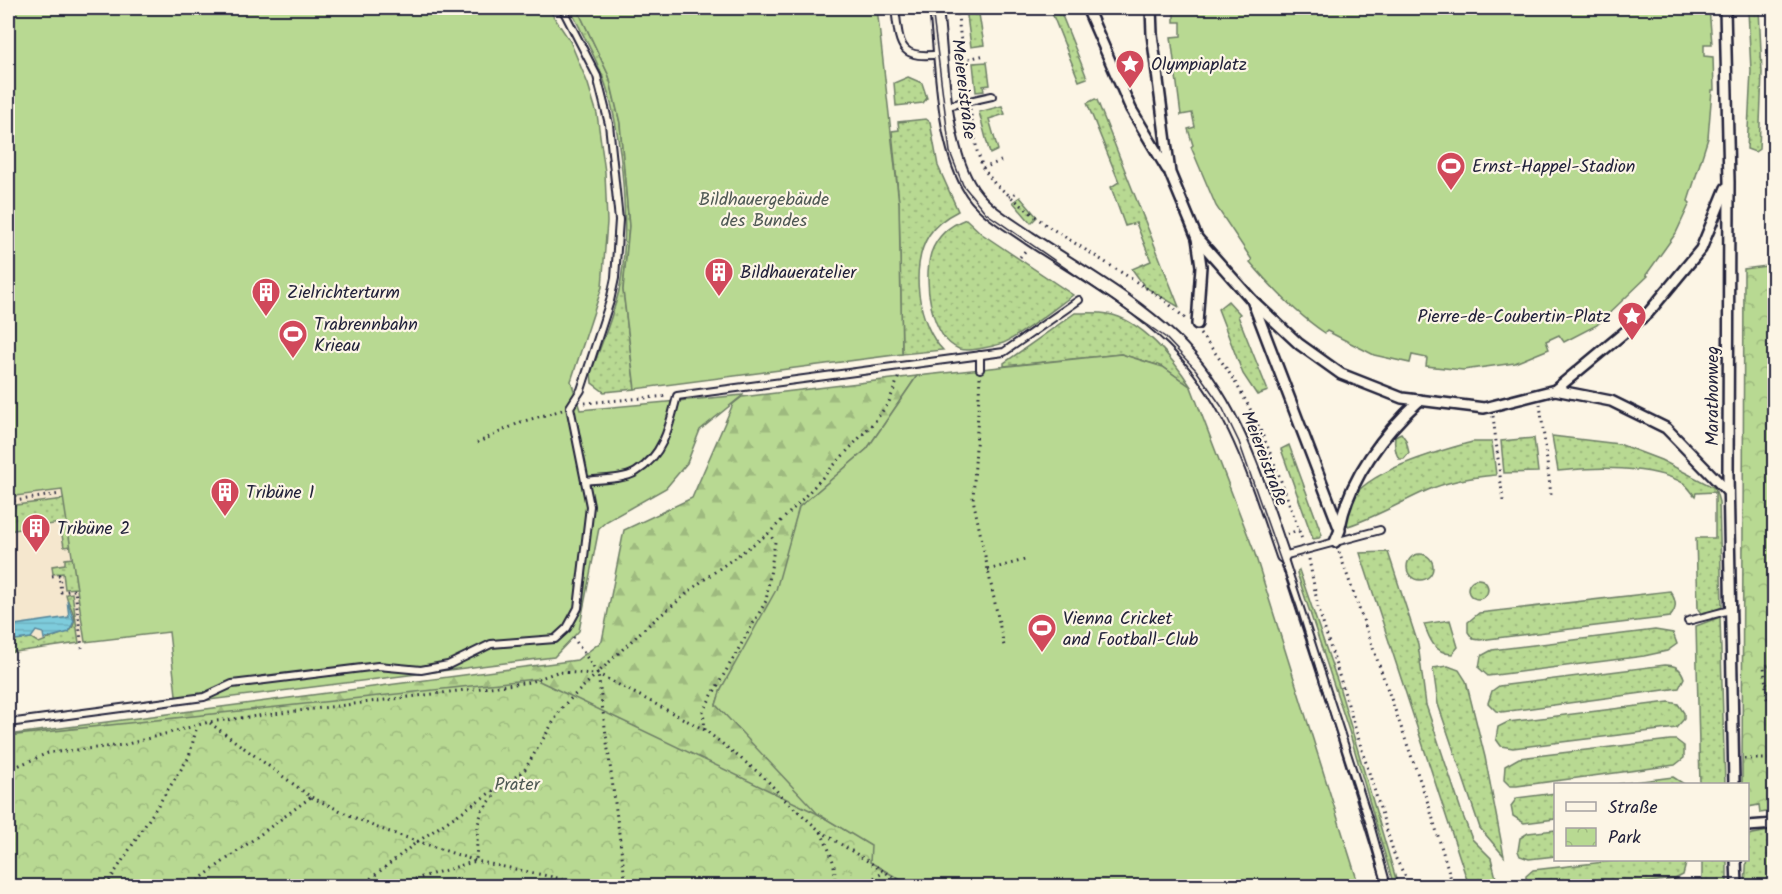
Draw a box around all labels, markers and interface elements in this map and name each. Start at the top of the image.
street label: Meiereistraße [942,37,983,141]
place icon: Olympiaplatz [1114,48,1146,90]
place label: Olympiaplatz [1151,51,1247,80]
sports icon: Ernst-Happel-Stadion [1435,150,1467,192]
place label: Ernst-Happel-Stadion [1472,153,1635,182]
park label: Bildhauergebäude des Bundes [699,186,829,236]
building icon: Bildhaueratelier [703,256,735,298]
place label: Bildhaueratelier [740,259,857,288]
building icon: Zielrichterturm [250,276,282,318]
place label: Zielrichterturm [287,279,400,308]
place icon: Pierre-de-Coubertin-Platz [1616,300,1648,342]
place label: Pierre-de-Coubertin-Platz [1418,303,1611,332]
place label: Trabrennbahn Krieau [314,311,418,361]
sports icon: Trabrennbahn Krieau [277,318,309,360]
street label: Marathonweg [1699,346,1728,446]
street label: Meiereistraße [1232,406,1295,511]
building icon: Tribüne 1 [209,476,241,518]
place label: Tribüne 1 [246,479,315,508]
building icon: Tribüne 2 [20,512,52,554]
place label: Tribüne 2 [57,515,130,544]
place label: Vienna Cricket and Football-Club [1063,605,1199,655]
sports icon: Vienna Cricket and Football-Club [1026,612,1058,654]
park label: Prater [494,771,541,800]
legend [1554,783,1749,861]
text: Straße [1608,794,1658,823]
text: Park [1608,824,1641,853]

